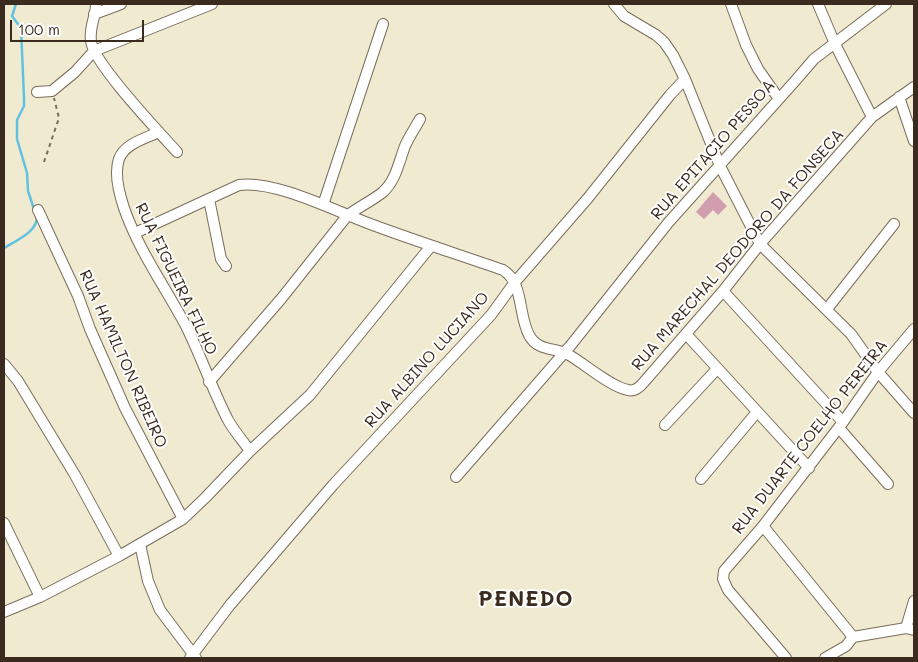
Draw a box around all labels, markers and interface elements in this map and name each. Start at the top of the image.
scale bar [12,10,146,42]
text: 100 m [18,19,60,39]
street label: RUA EPITACIO PESSOA [647,76,779,224]
street label: RUA MARECHAL DEODORO DA FONSECA [628,125,848,375]
street label: RUA FIGUEIRA FILHO [131,200,221,358]
street label: RUA HAMILTON RIBEIRO [75,267,171,451]
street label: RUA ALBINO LUCIANO [361,288,493,432]
street label: RUA DUARTE COELHO PEREIRA [728,336,892,538]
district label: PENEDO [478,587,574,613]

